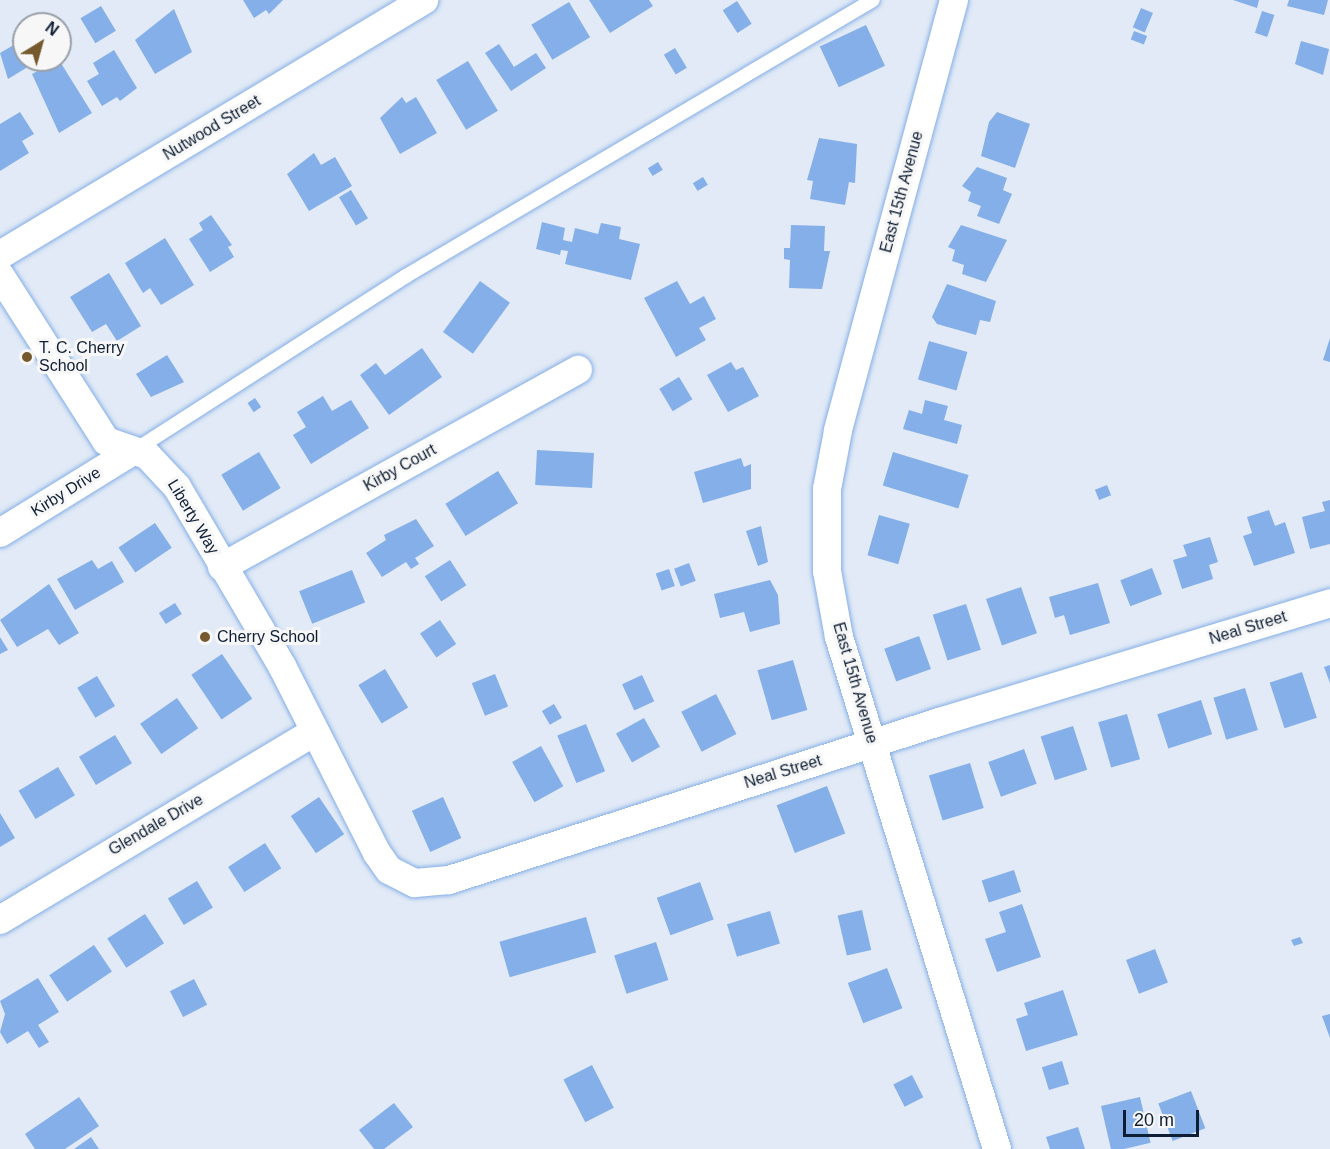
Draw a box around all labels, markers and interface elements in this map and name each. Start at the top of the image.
north arrow [12,12,72,72]
text: N [42,19,62,39]
street label: Nutwood Street [160,91,264,165]
street label: East 15th Avenue [876,129,928,255]
place label: T. C. Cherry School [39,338,124,376]
marker: T. C. Cherry School [20,350,34,364]
street label: Kirby Court [360,440,440,496]
street label: Kirby Drive [28,463,104,521]
street label: Liberty Way [163,476,223,558]
street label: Neal Street [1207,607,1289,649]
street label: East 15th Avenue [828,620,882,746]
place label: Cherry School [217,627,318,647]
marker: Cherry School [198,630,212,644]
street label: Neal Street [742,751,824,793]
street label: Glendale Drive [105,790,207,860]
scale bar [1126,1098,1202,1136]
text: 20 m [1134,1110,1174,1130]

